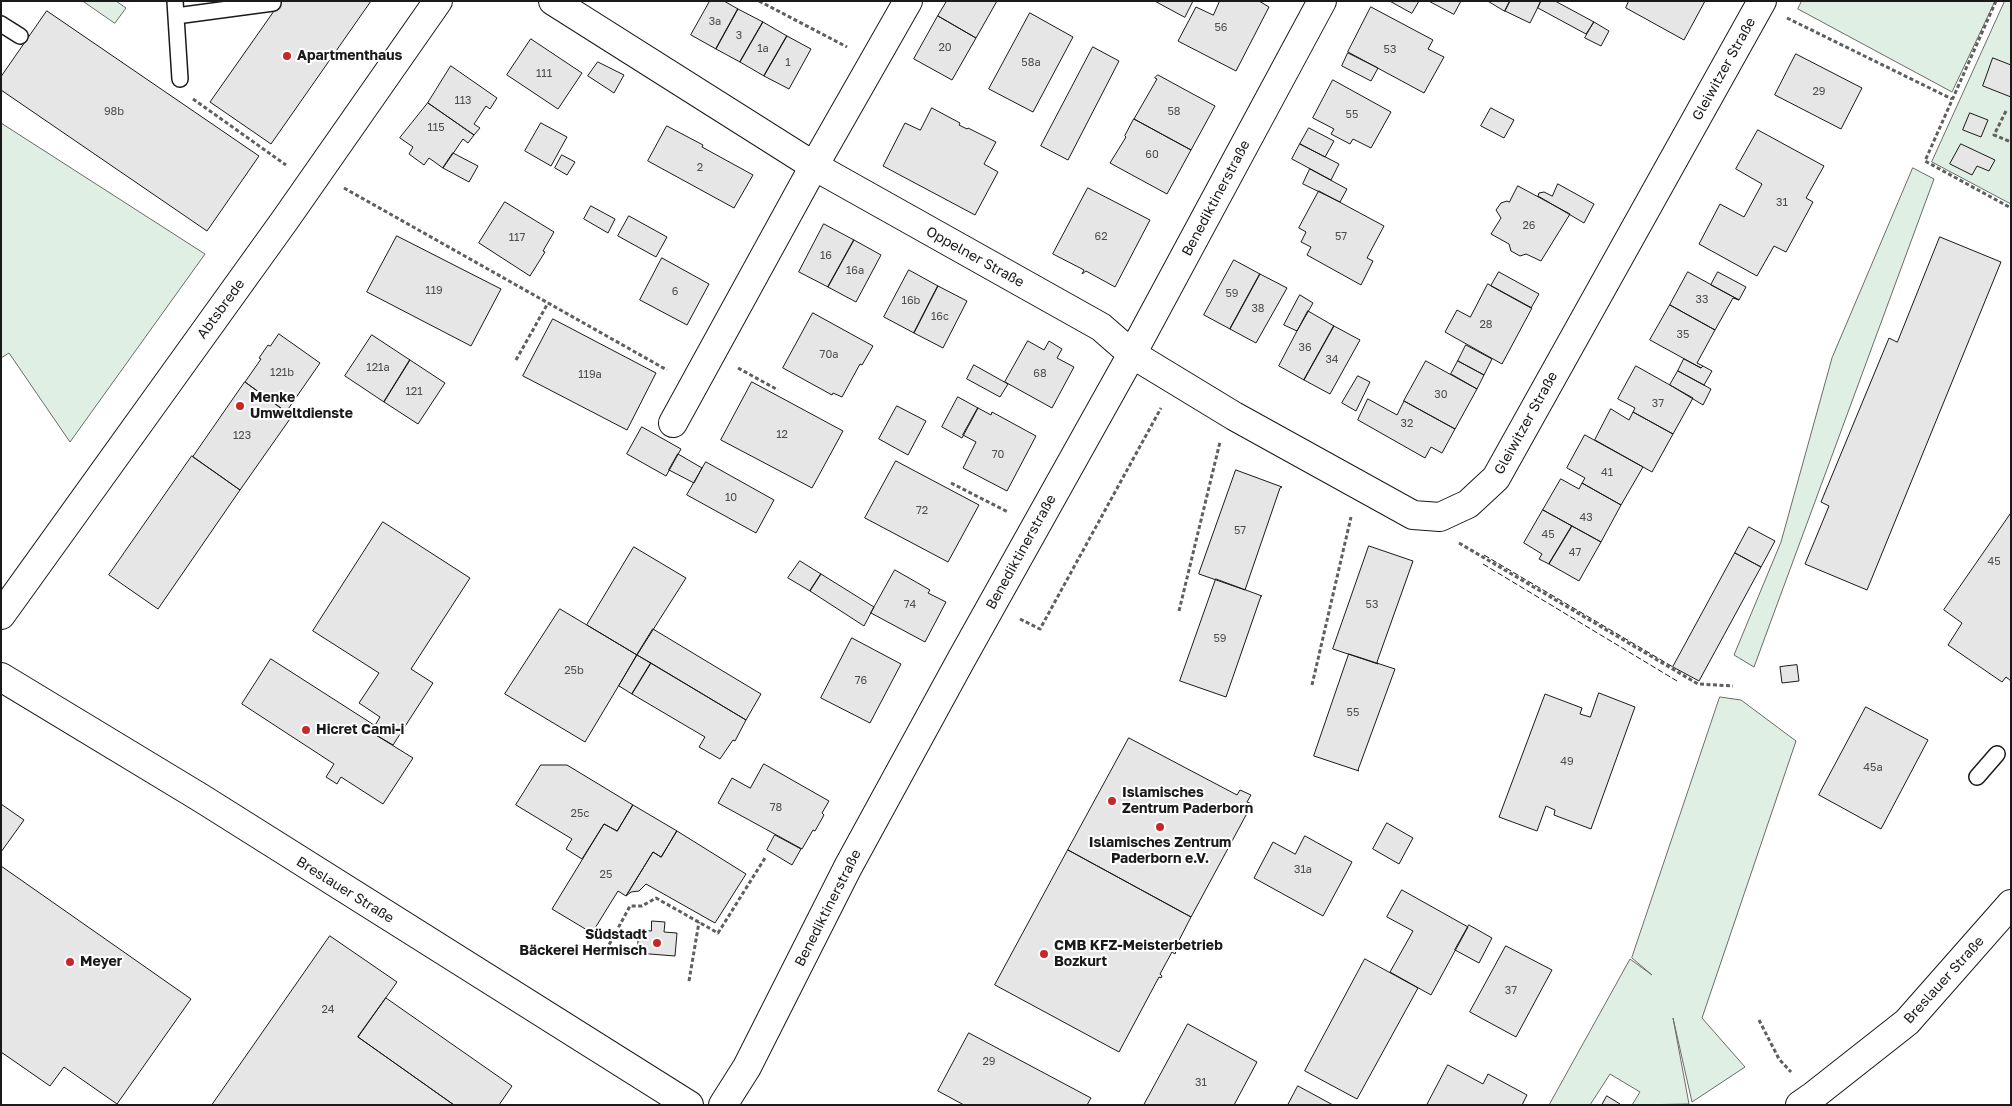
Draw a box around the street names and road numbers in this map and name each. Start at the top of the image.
street label: Gleiwitzer Straße [1689,15,1759,123]
street label: Benediktinerstraße [1178,137,1254,259]
street label: Oppelner Straße [923,223,1027,291]
street label: Abtsbrede [194,276,248,342]
street label: Gleiwitzer Straße [1491,369,1561,477]
street label: Benediktinerstraße [982,492,1060,612]
street label: Benediktinerstraße [791,847,865,969]
street label: Breslauer Straße [293,853,397,927]
street label: Breslauer Straße [1900,933,1988,1027]

